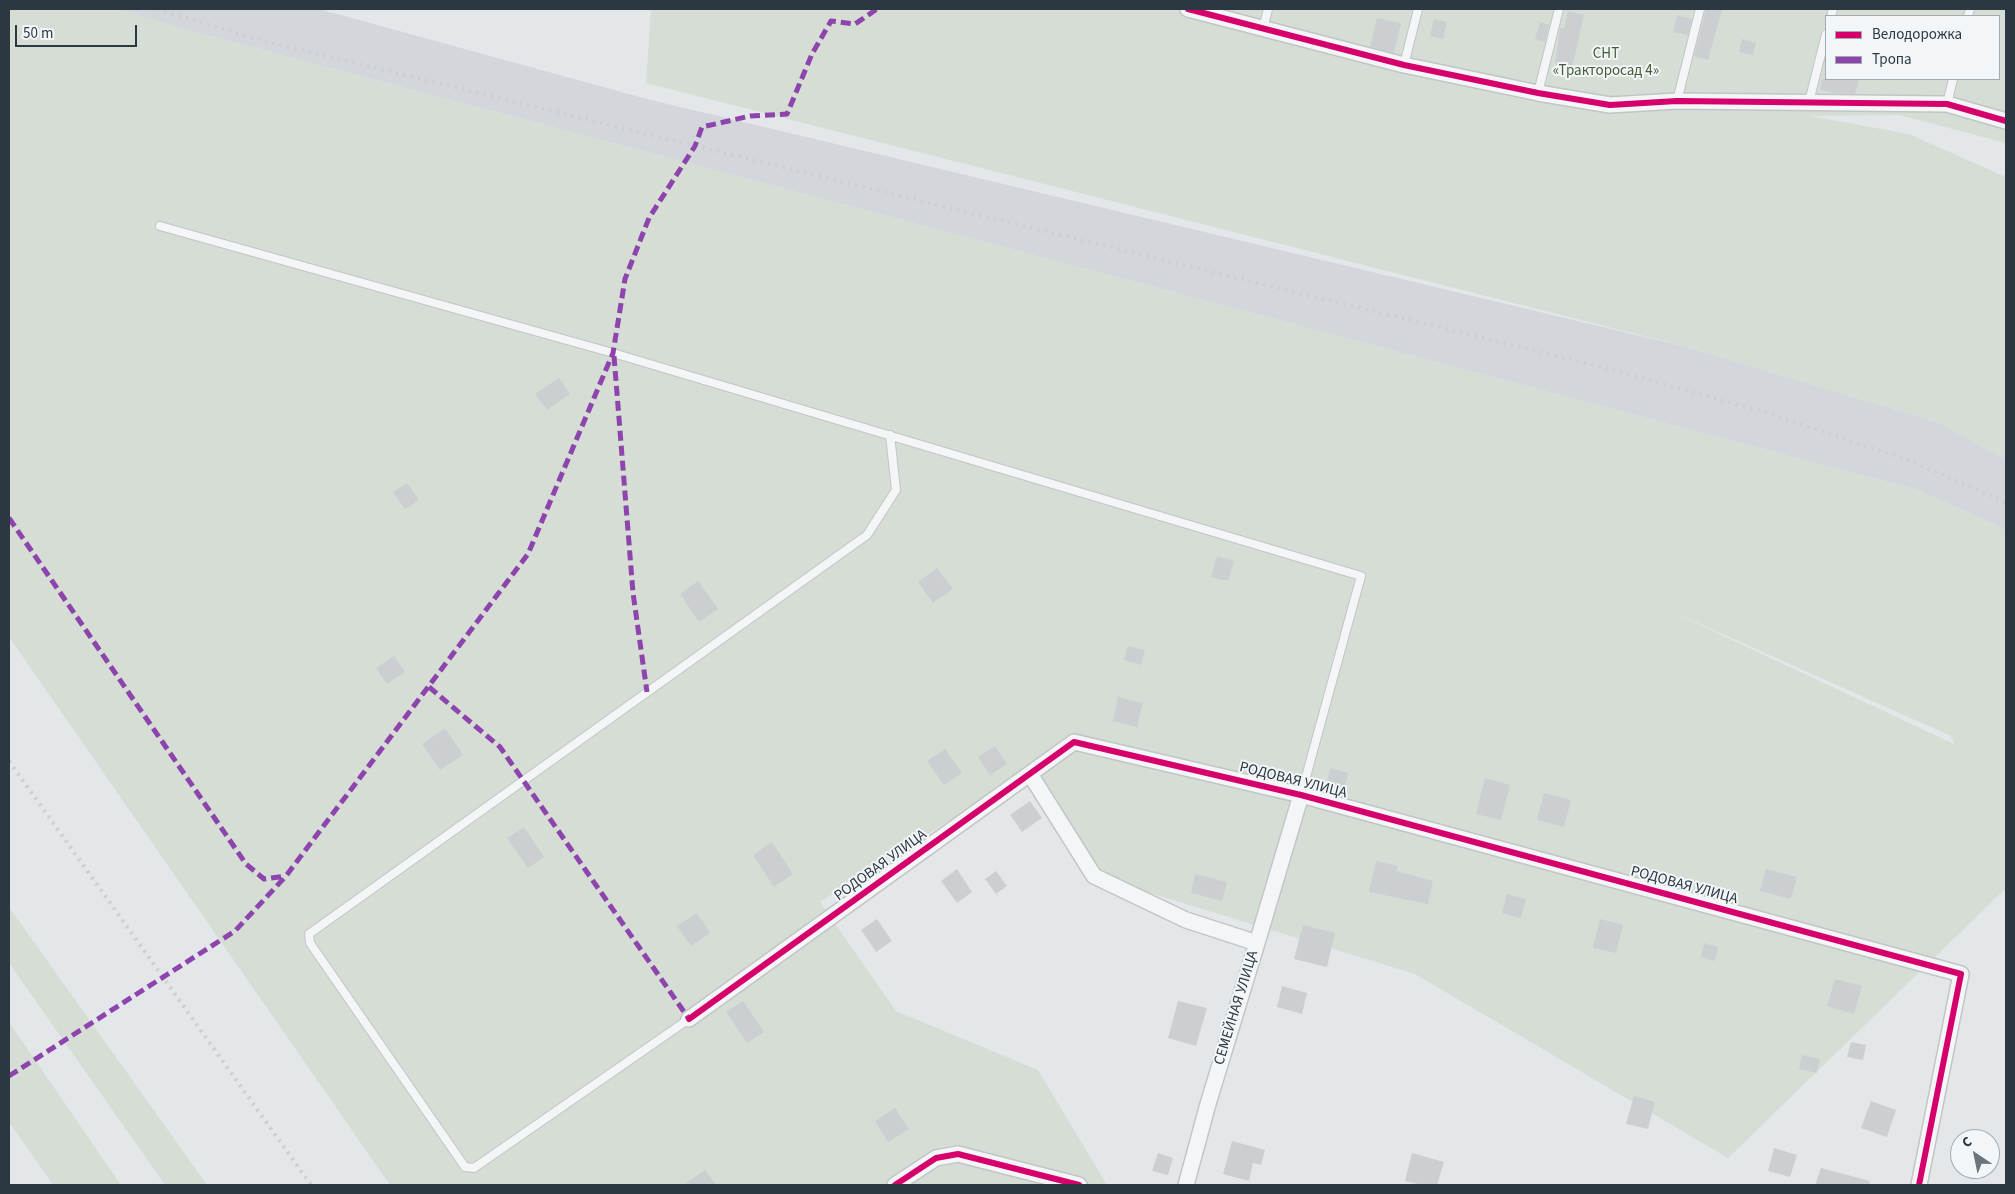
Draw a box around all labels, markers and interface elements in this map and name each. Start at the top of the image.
scale bar [18,15,140,47]
legend [1825,15,2000,80]
text: 50 m [23,23,53,44]
text: Велодорожка [1872,24,1962,45]
park label: СНТ «Тракторосад 4» [1553,46,1659,81]
text: Тропа [1872,49,1912,70]
street label: РОДОВАЯ УЛИЦА [1237,759,1349,803]
street label: РОДОВАЯ УЛИЦА [831,826,931,906]
street label: РОДОВАЯ УЛИЦА [1629,863,1739,909]
street label: СЕМЕЙНАЯ УЛИЦА [1211,949,1263,1067]
north arrow [1950,1129,2000,1179]
text: С [1958,1132,1976,1153]

